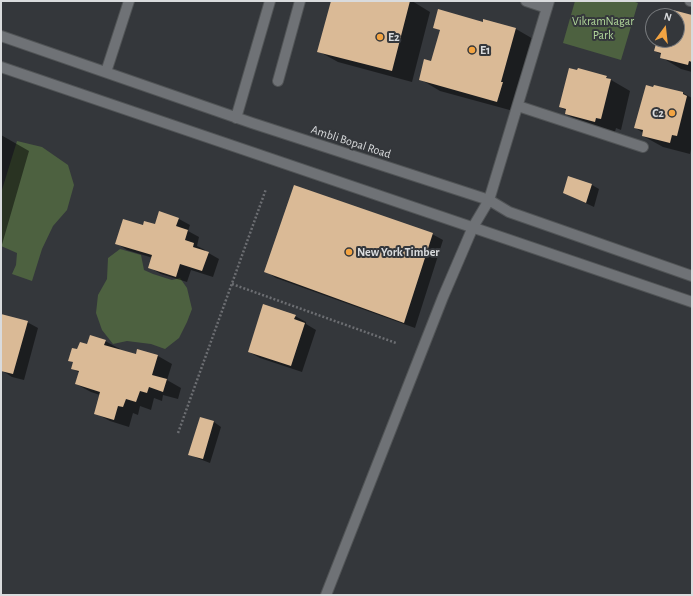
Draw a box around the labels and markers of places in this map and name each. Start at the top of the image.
place label: E2 [388,30,400,44]
marker: E2 [375,32,385,42]
place label: E1 [480,43,490,57]
marker: E1 [467,45,477,55]
place label: C2 [652,106,664,120]
marker: C2 [667,108,677,118]
place label: New York Timber [357,245,439,259]
marker: New York Timber [344,247,354,257]

